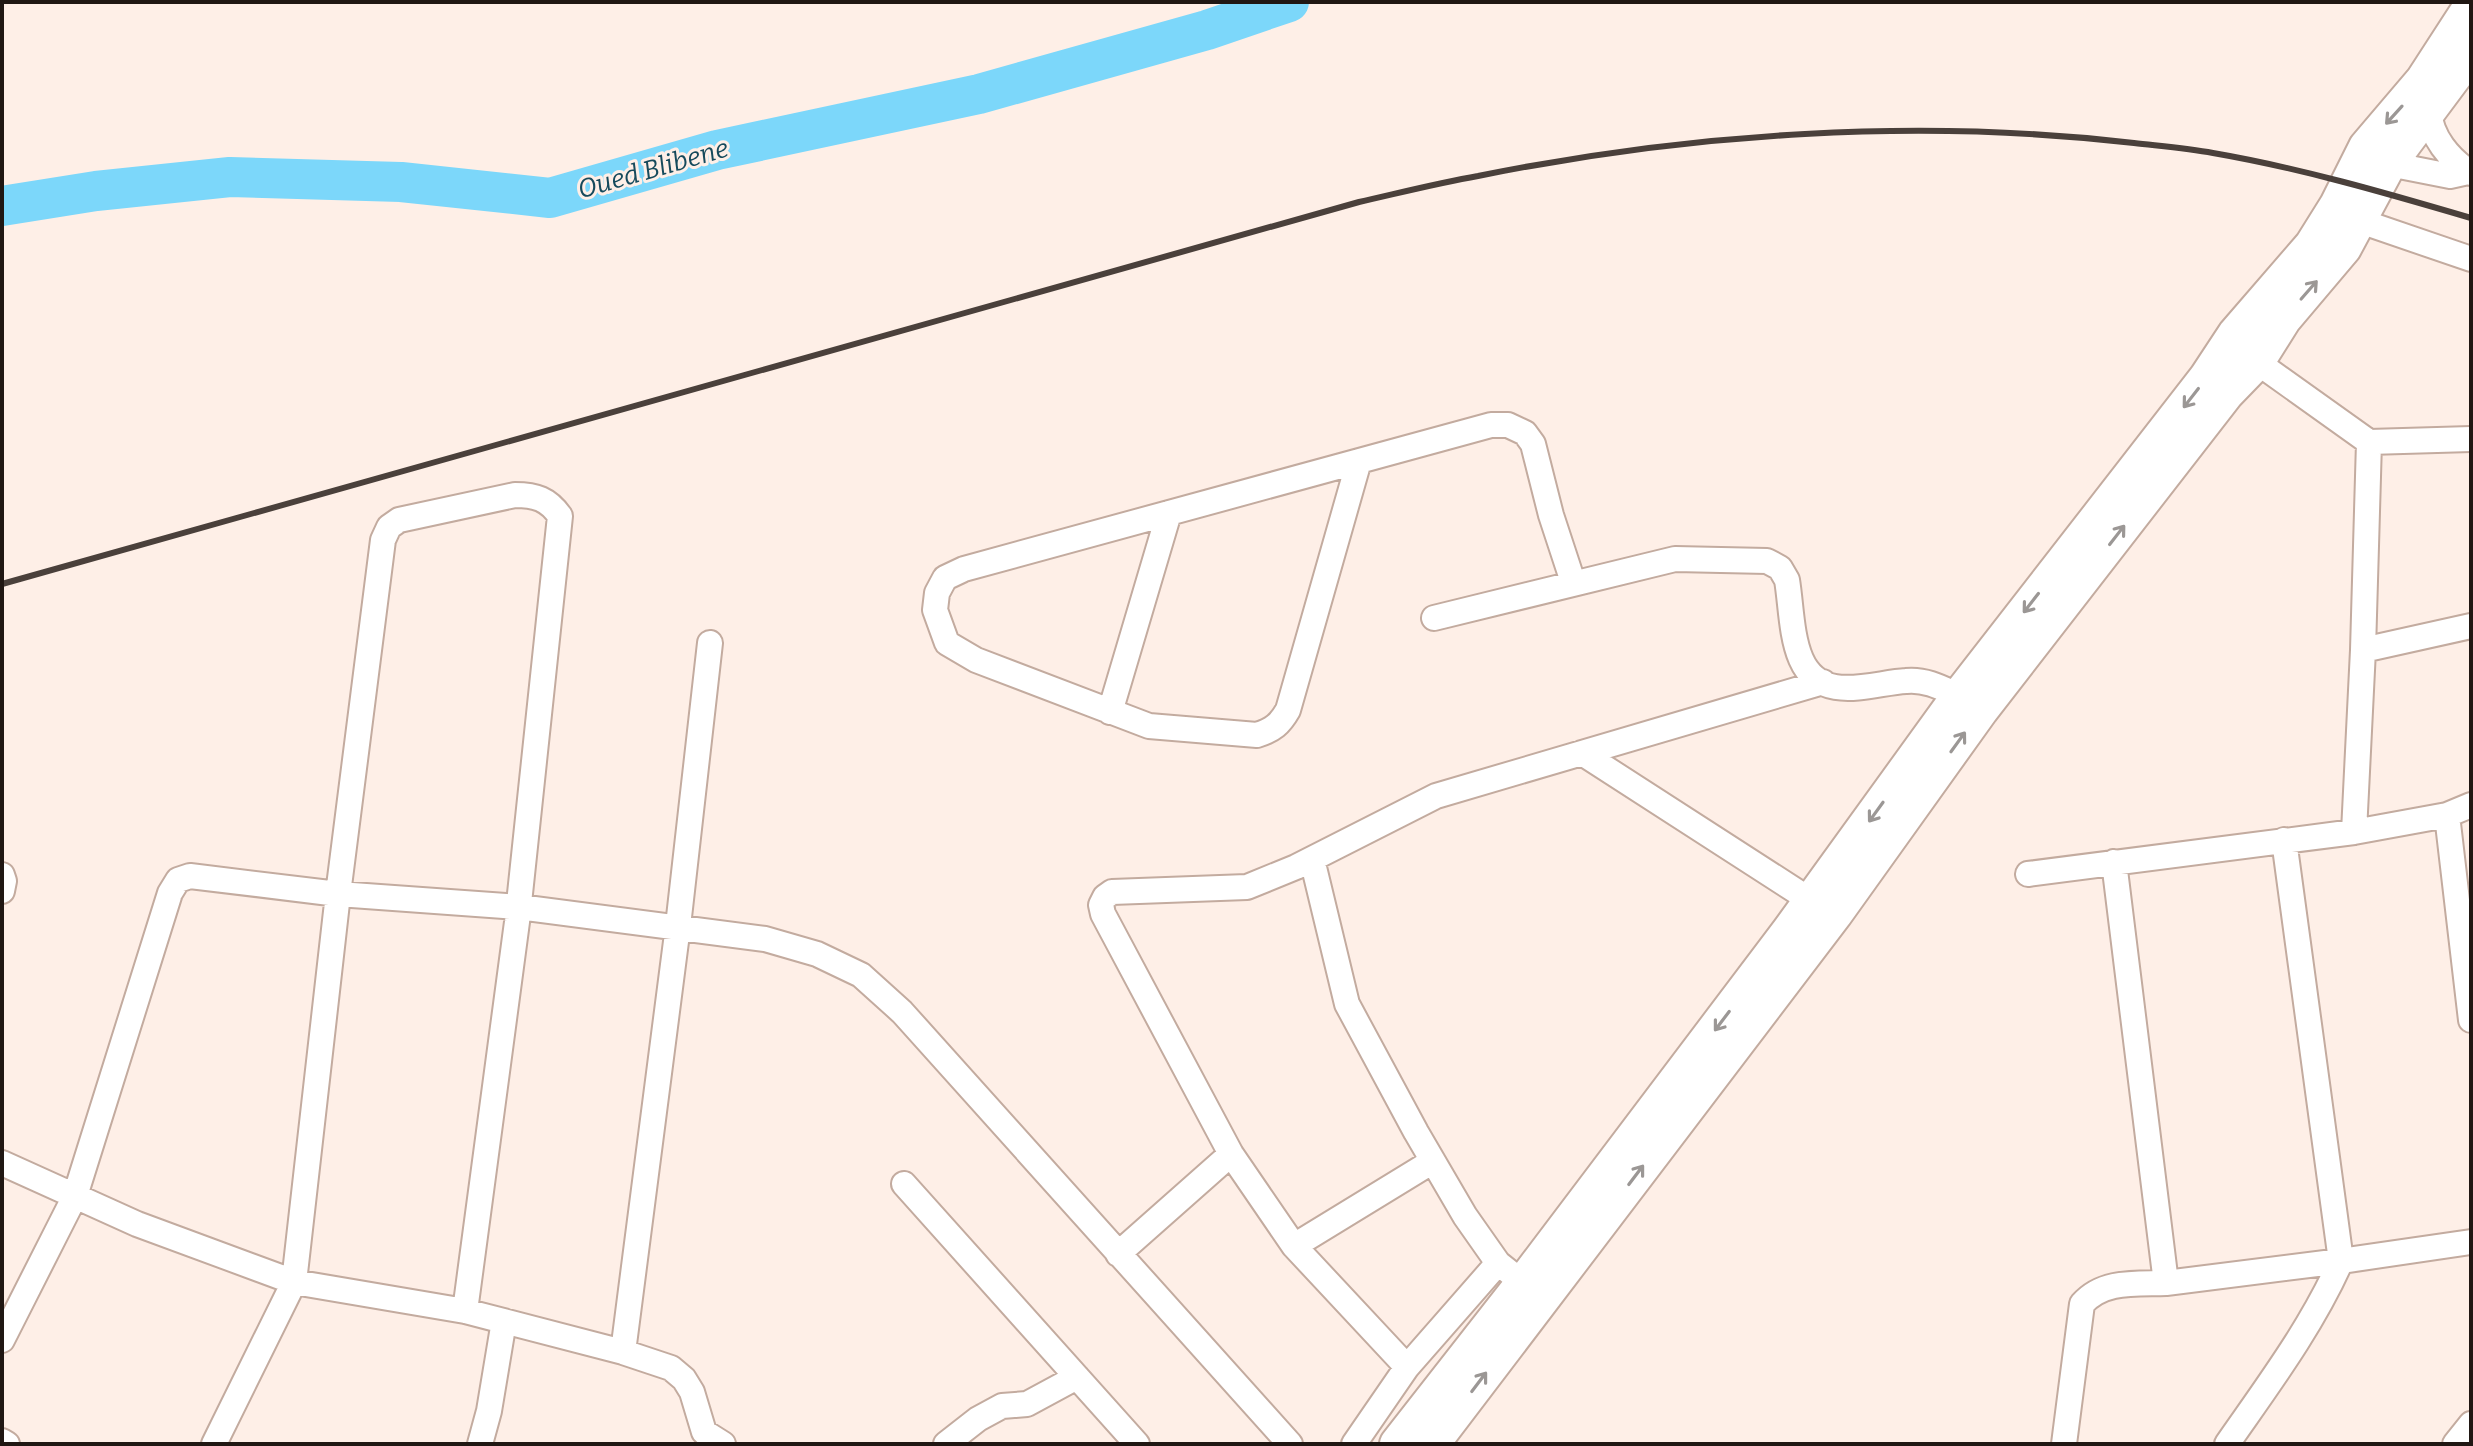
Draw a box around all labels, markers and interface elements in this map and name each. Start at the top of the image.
one-way arrow [2384,105,2403,125]
water label: Oued Blibene [574,133,732,205]
one-way arrow [2300,280,2318,301]
one-way arrow [2182,387,2199,408]
one-way arrow [2108,525,2125,547]
one-way arrow [2023,592,2040,613]
one-way arrow [1950,731,1967,753]
one-way arrow [1868,800,1884,822]
one-way arrow [1713,1009,1730,1031]
one-way arrow [1627,1165,1644,1186]
one-way arrow [1470,1372,1487,1393]

